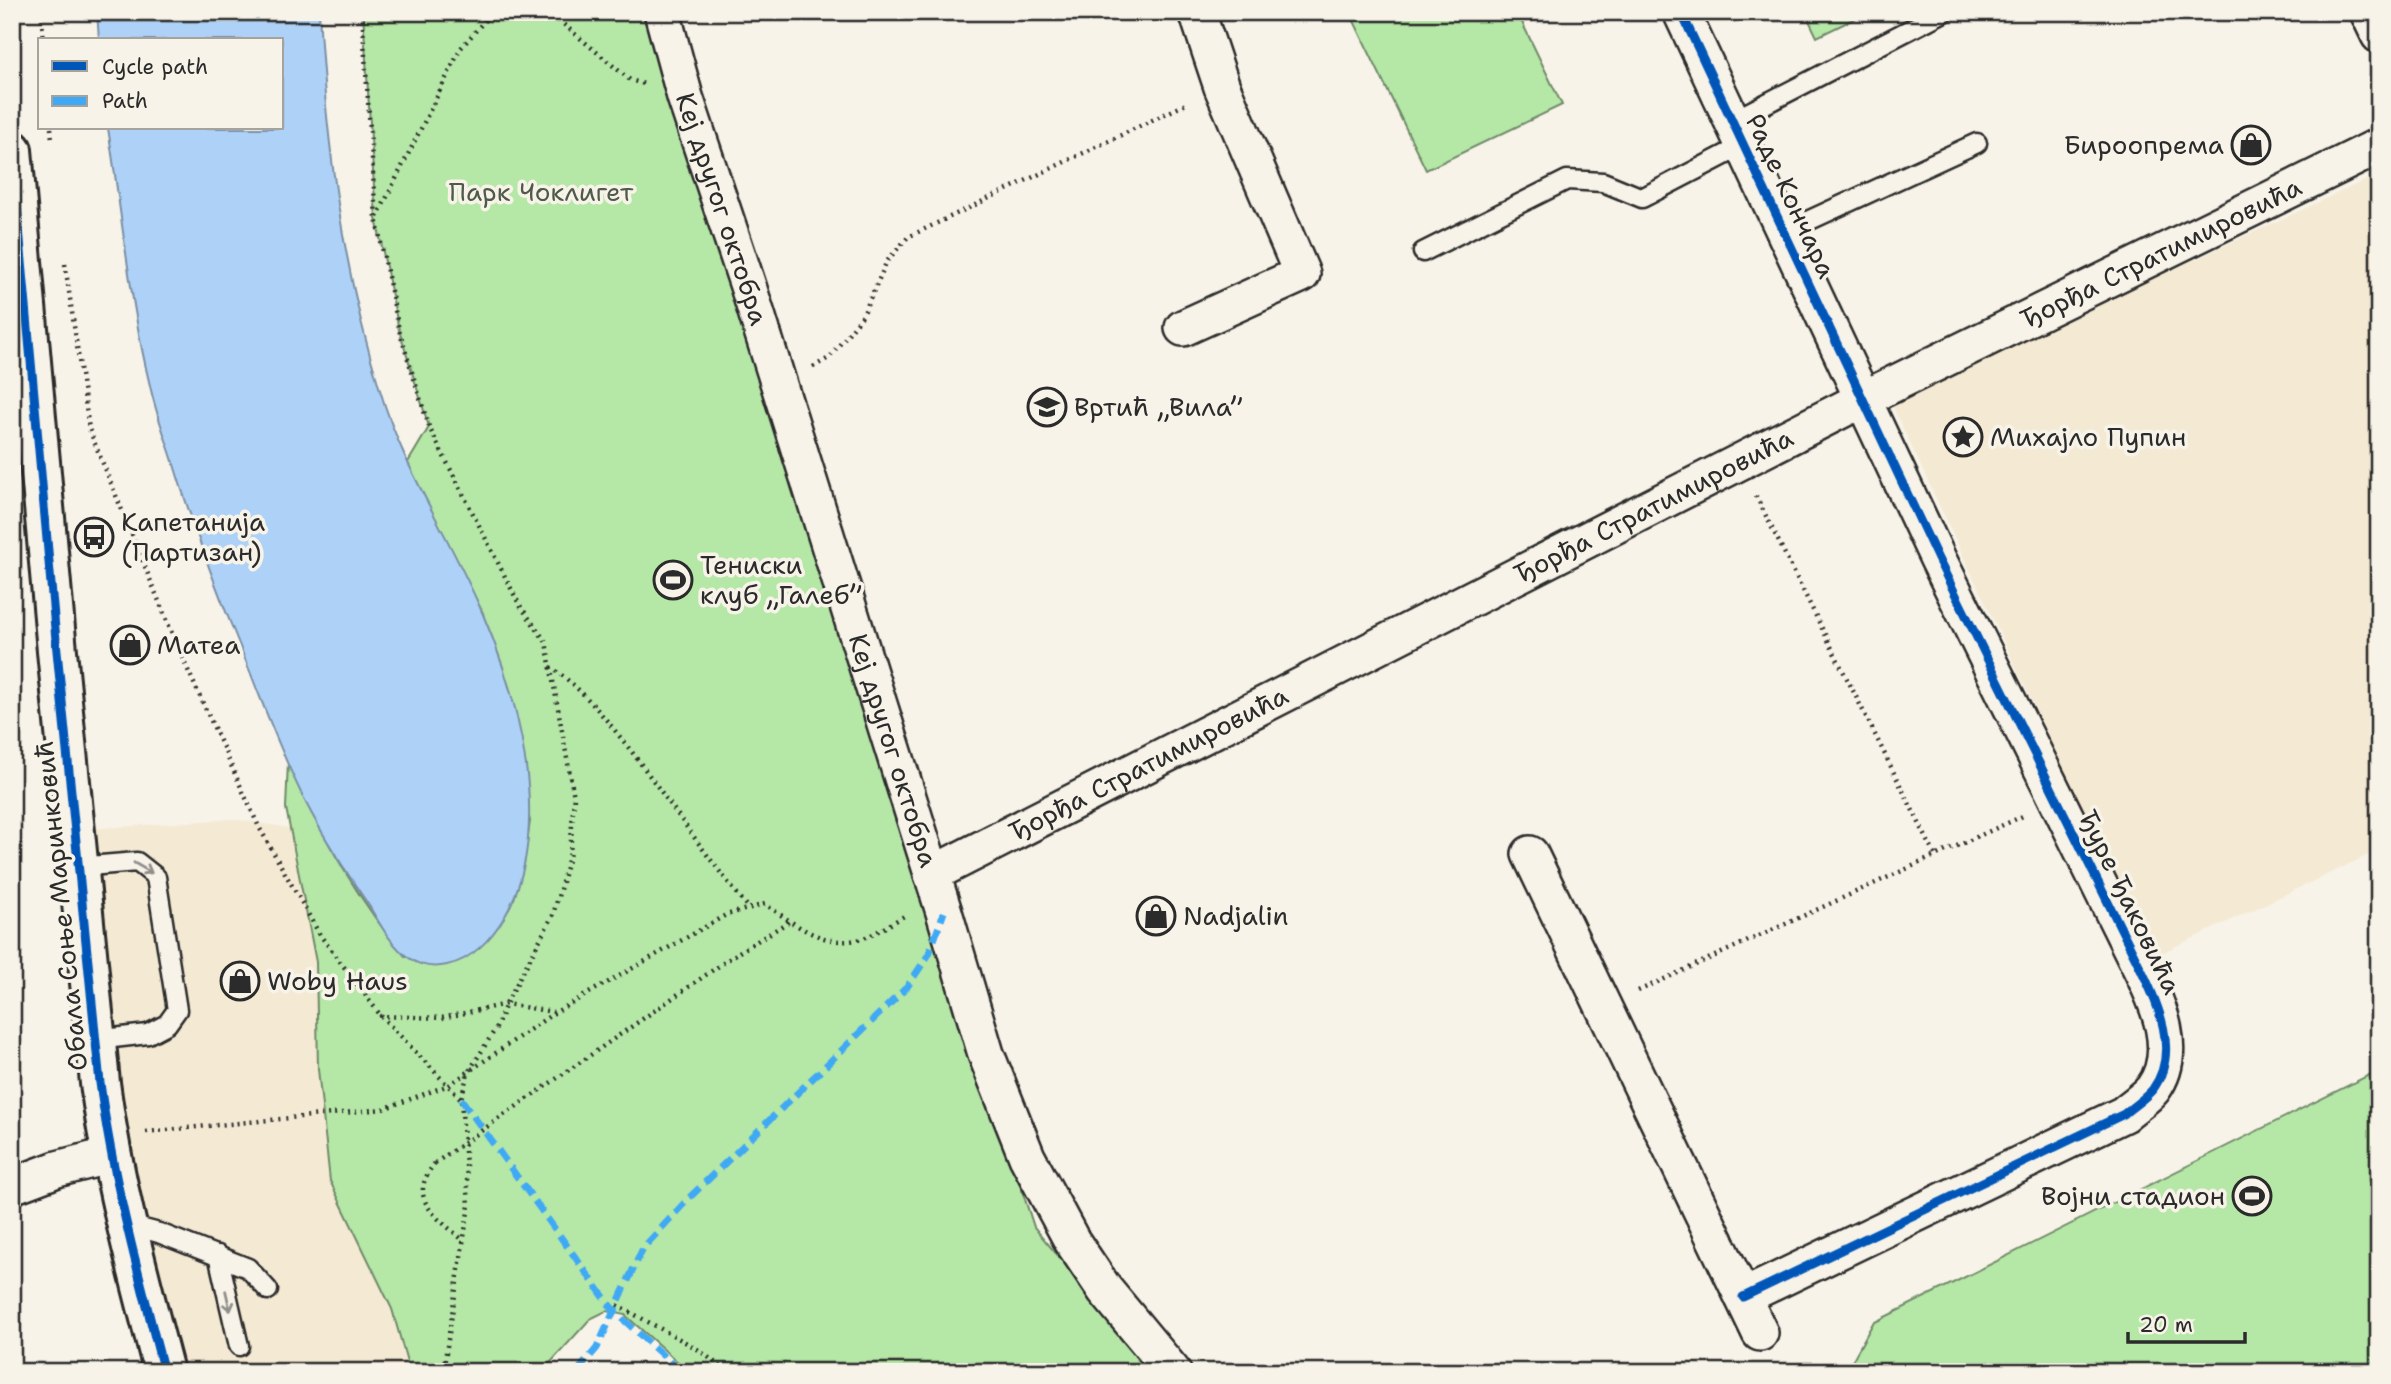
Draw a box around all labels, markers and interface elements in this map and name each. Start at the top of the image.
legend [38,38,284,130]
text: Cycle path [102,53,208,81]
text: Path [102,87,148,115]
street label: Кеј другог октобра [668,88,777,329]
street label: Раде Кончара [1738,108,1845,284]
shop icon: Бироопрема [2230,124,2272,166]
place label: Бироопрема [2064,127,2224,162]
street label: Ђорђа Стратимировића [2014,169,2307,336]
park label: Парк Чоклигет [449,174,634,209]
school or university icon: Вртић „Вила” [1026,386,1068,428]
place label: Вртић „Вила” [1074,389,1242,424]
place icon: Михајло Пупин [1942,416,1984,458]
place label: Михајло Пупин [1990,419,2186,454]
street label: Ђорђа Стратимировића [1508,420,1799,591]
place label: Капетанија (Партизан) [121,504,265,569]
bus stop icon: Капетанија (Партизан) [73,516,115,558]
place label: Тениски клуб „Галеб” [700,547,862,612]
sports icon: Тениски клуб „Галеб” [652,559,694,601]
shop icon: Матеа [109,624,151,666]
place label: Матеа [157,627,240,662]
street label: Кеј другог октобра [841,629,947,871]
street label: Ђорђа Стратимировића [1003,677,1294,849]
street label: Обала Соње Маринковић [26,739,95,1073]
street label: Ђуре Ђаковића [2071,804,2190,1000]
one-way arrow [133,861,153,875]
shop icon: Nadjalin [1135,895,1177,937]
place label: Nadjalin [1183,898,1288,933]
shop icon: Woby Haus [219,960,261,1002]
place label: Woby Haus [267,963,408,998]
sports icon: Војни стадион [2231,1175,2273,1217]
place label: Војни стадион [2041,1178,2225,1213]
one-way arrow [222,1289,235,1312]
scale bar [2128,1300,2246,1344]
text: 20 m [2139,1311,2193,1339]

